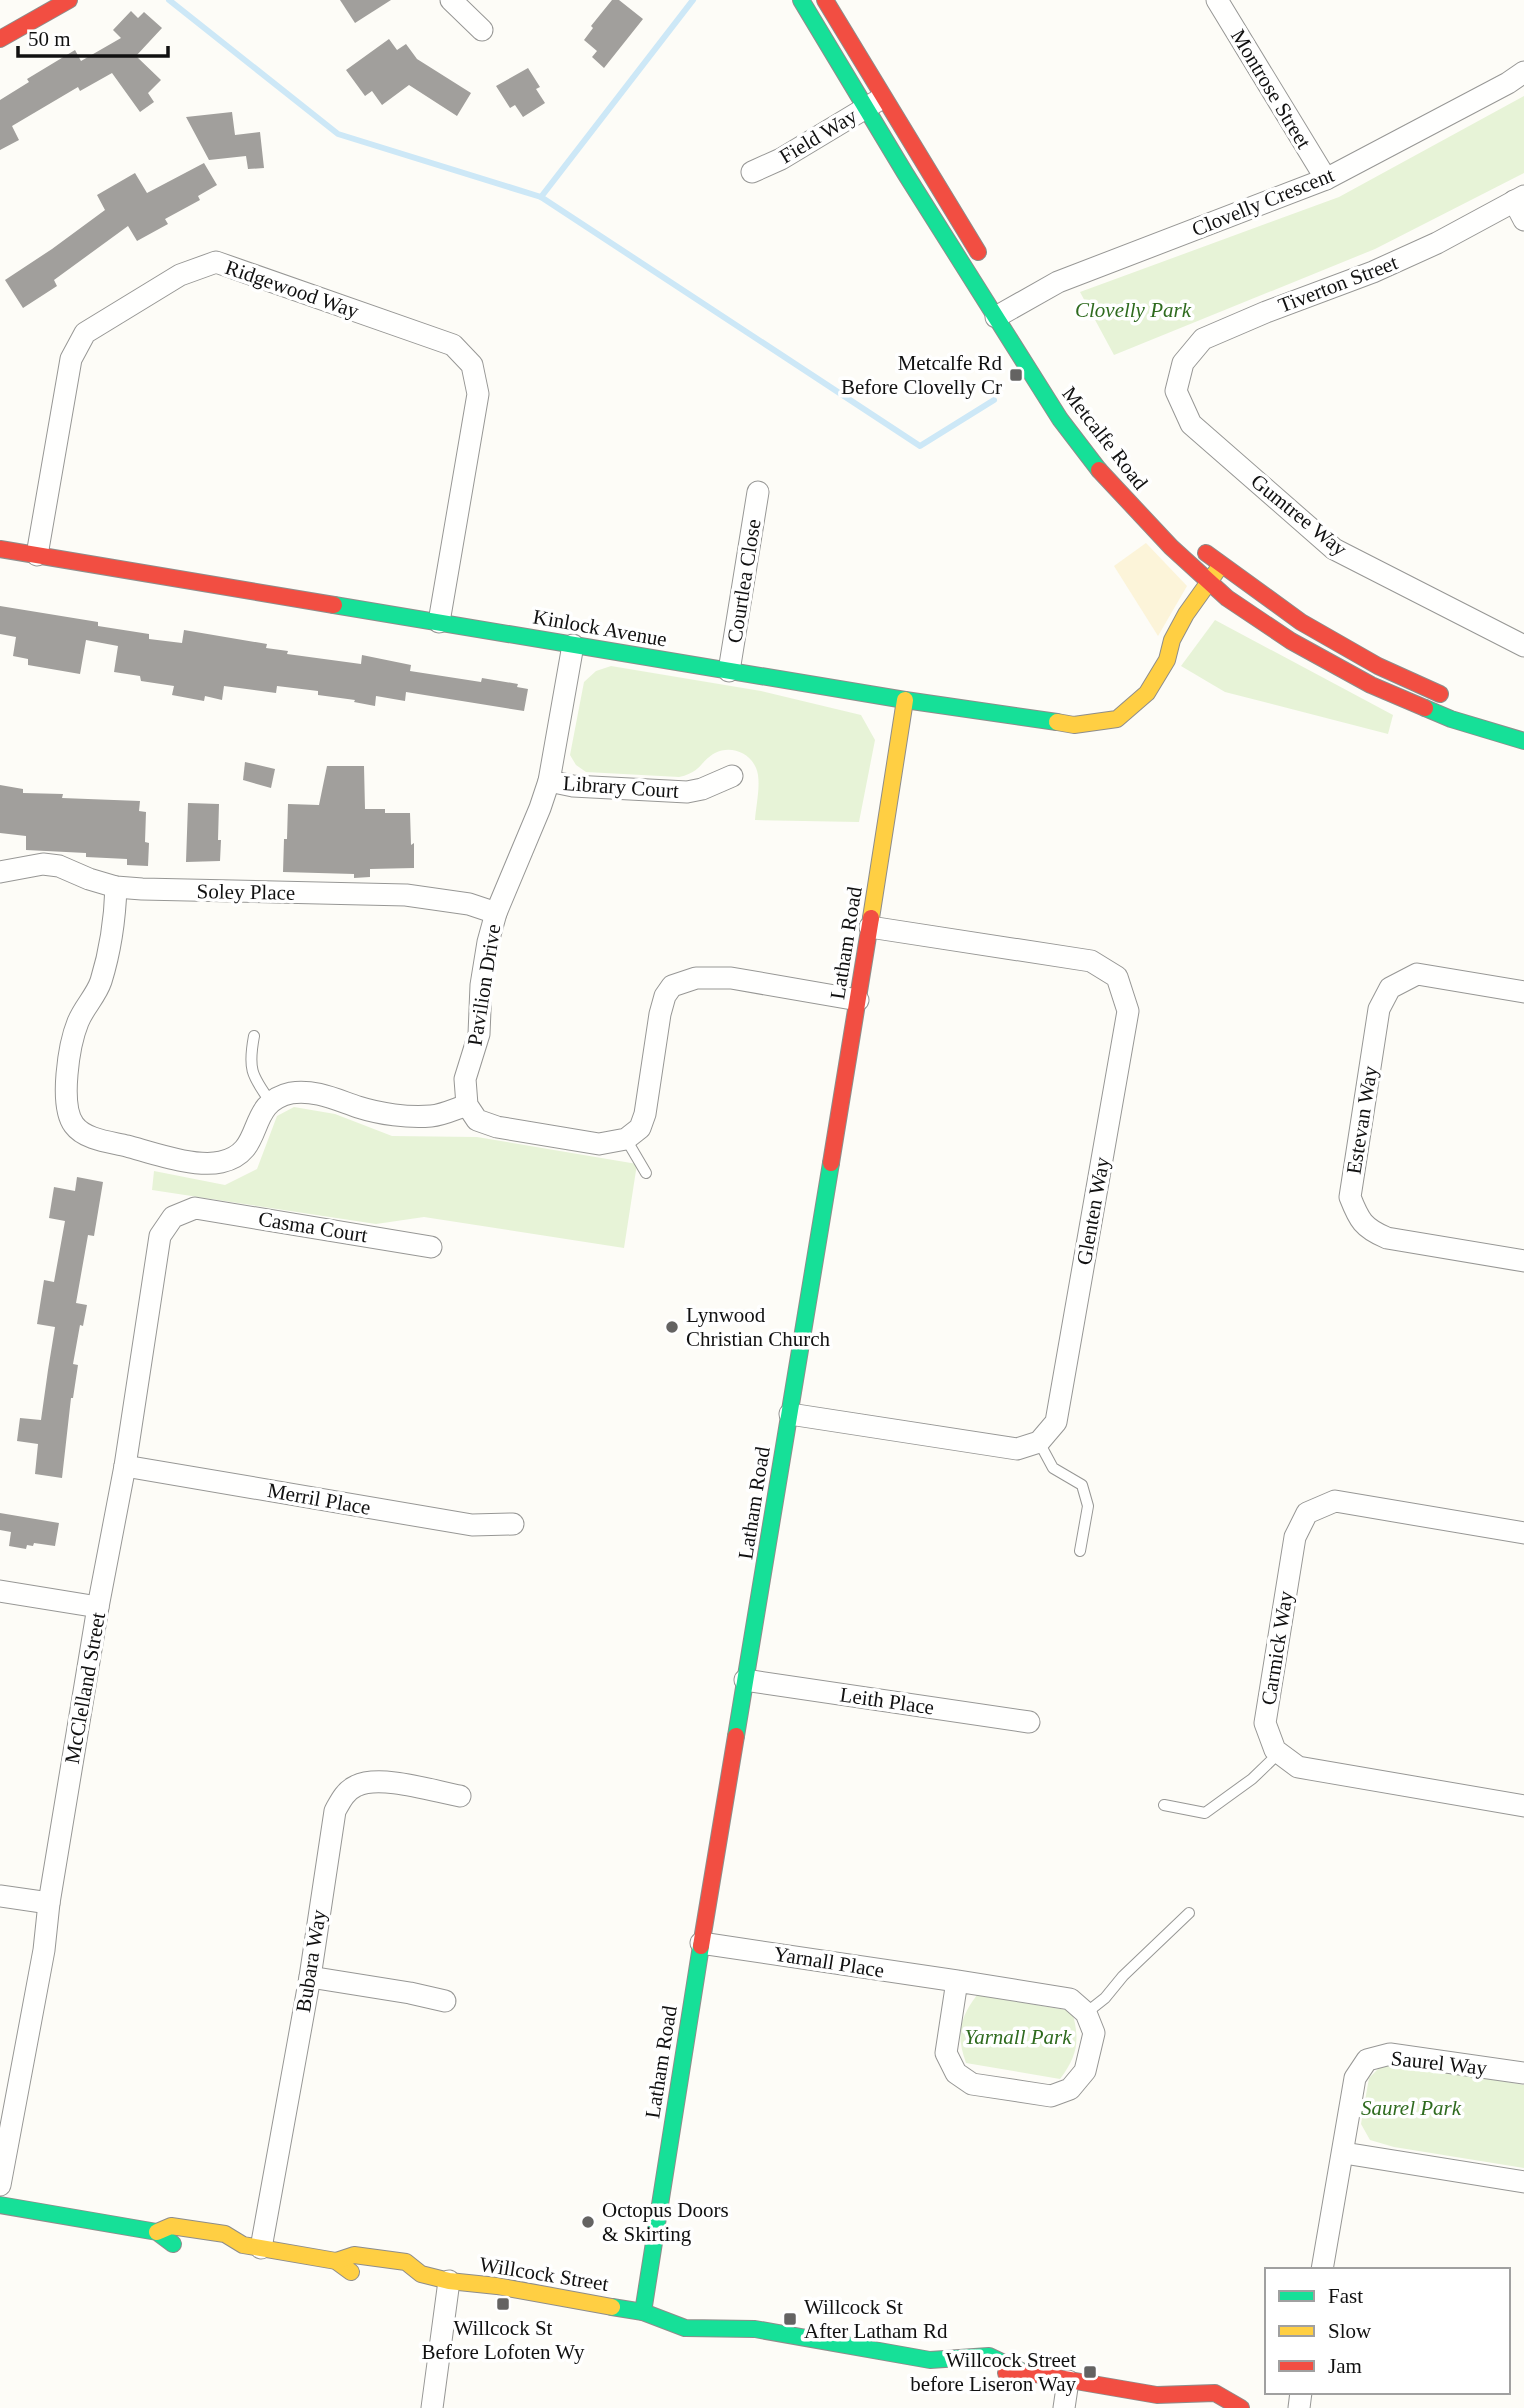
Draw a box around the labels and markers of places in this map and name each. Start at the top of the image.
place label: Metcalfe Rd Before Clovelly Cr [841,351,1002,399]
marker: Metcalfe Rd Before Clovelly Cr [1008,367,1024,383]
place label: Lynwood Christian Church [686,1303,831,1351]
marker: Lynwood Christian Church [664,1319,680,1335]
place label: Octopus Doors & Skirting [602,2198,729,2246]
marker: Octopus Doors & Skirting [580,2214,596,2230]
place label: Willcock St After Latham Rd [804,2295,948,2343]
marker: Willcock St Before Lofoten Wy [495,2296,511,2312]
marker: Willcock St After Latham Rd [782,2311,798,2327]
place label: Willcock St Before Lofoten Wy [422,2316,585,2364]
place label: Willcock Street before Liseron Way [910,2348,1076,2396]
marker: Willcock Street before Liseron Way [1082,2364,1098,2380]

